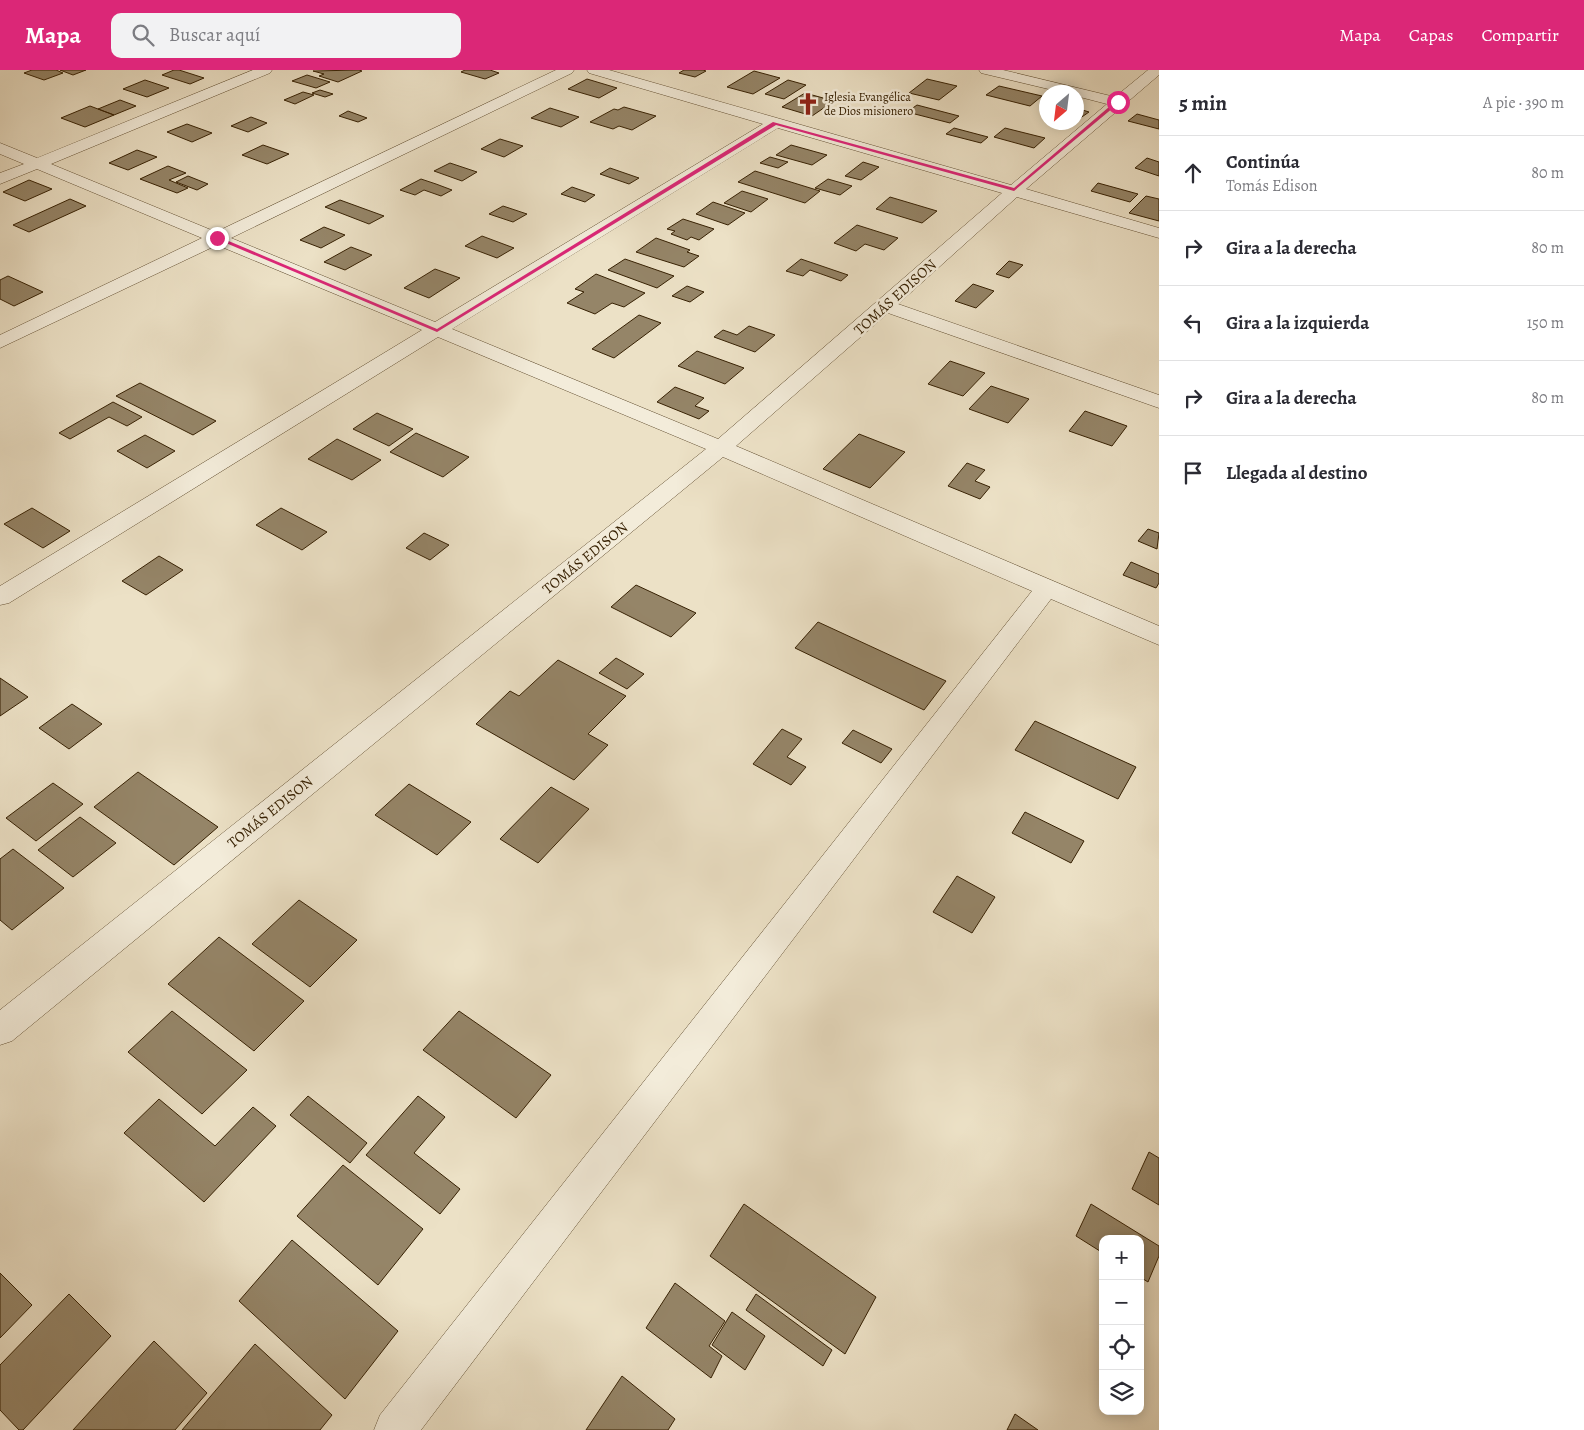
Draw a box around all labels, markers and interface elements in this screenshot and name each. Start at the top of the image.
search box [111,13,461,58]
text: Mapa [25,19,81,51]
icon: search [129,21,157,49]
text: Buscar aquí [169,22,260,48]
text: Mapa [1339,23,1381,47]
text: Capas [1409,23,1453,47]
text: Compartir [1481,23,1559,47]
north arrow [1039,85,1084,130]
place label: Iglesia Evangélica de Dios misionero [824,89,913,119]
text: 5 min [1179,89,1227,117]
church icon: Iglesia Evangélica de Dios misionero [795,91,821,117]
route start [1107,91,1130,114]
text: A pie · 390 m [1483,92,1564,114]
text: Continúa [1226,149,1300,175]
icon: ahead [1179,159,1207,187]
text: 80 m [1531,162,1564,184]
text: Tomás Edison [1226,175,1317,197]
route end [206,227,229,250]
icon: right [1179,234,1207,262]
text: Gira a la derecha [1226,235,1357,261]
text: 80 m [1531,237,1564,259]
street label: TOMÁS EDISON [849,254,941,339]
icon: left [1179,309,1207,337]
text: Gira a la izquierda [1226,310,1369,336]
text: 150 m [1527,312,1564,334]
icon: right [1179,384,1207,412]
text: Gira a la derecha [1226,385,1357,411]
text: 80 m [1531,387,1564,409]
icon: arrive [1179,459,1207,487]
text: Llegada al destino [1226,460,1368,486]
street label: TOMÁS EDISON [538,517,632,599]
street label: TOMÁS EDISON [223,771,317,853]
map controls [1099,1235,1144,1415]
button: + [1099,1235,1144,1280]
button: − [1099,1280,1144,1325]
button: locate [1099,1325,1144,1370]
button: layers [1099,1370,1144,1415]

